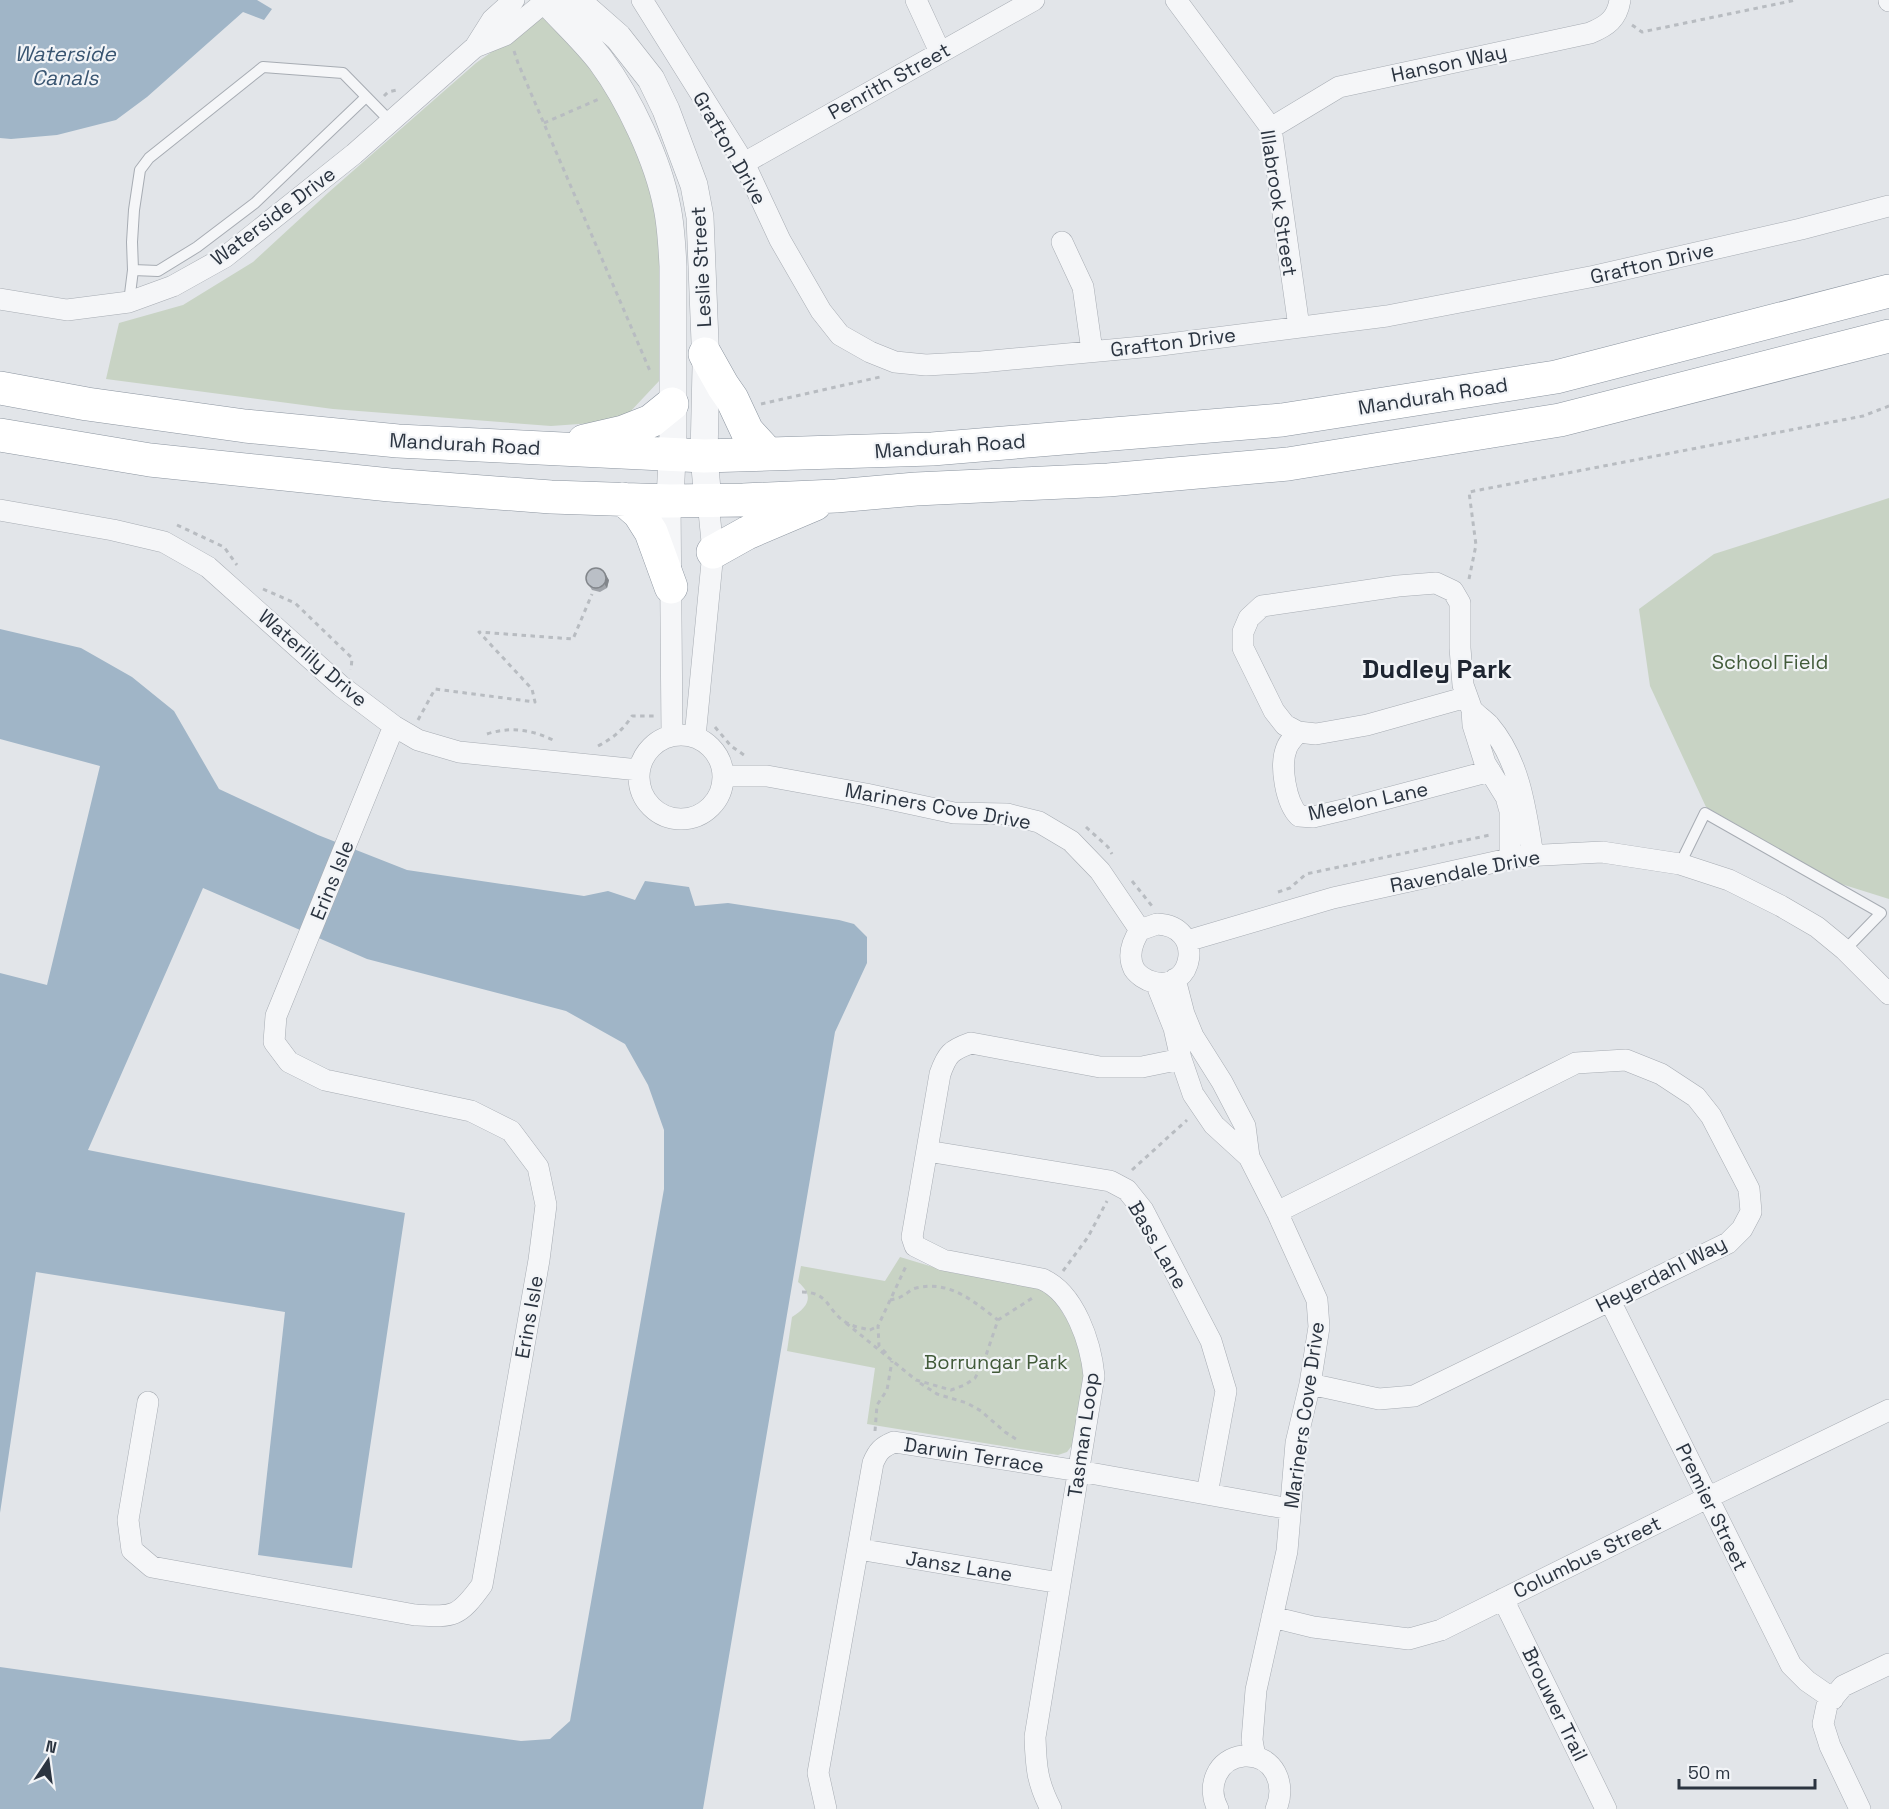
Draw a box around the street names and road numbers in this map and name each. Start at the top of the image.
street label: Penrith Street [823,37,955,125]
street label: Hanson Way [1389,38,1509,88]
street label: Grafton Drive [687,87,773,209]
street label: Illabrook Street [1255,128,1303,278]
street label: Waterside Drive [206,161,340,271]
street label: Leslie Street [685,206,717,328]
street label: Grafton Drive [1588,236,1716,290]
street label: Grafton Drive [1109,321,1237,363]
street label: Mandurah Road [1356,371,1510,421]
street label: Mandurah Road [389,427,541,461]
street label: Mandurah Road [874,428,1026,464]
street label: Waterlily Drive [253,603,373,713]
street label: Meelon Lane [1306,776,1430,826]
street label: Mariners Cove Drive [843,777,1033,835]
street label: Erins Isle [304,836,360,924]
street label: Ravendale Drive [1388,844,1542,898]
street label: Bass Lane [1122,1196,1194,1294]
street label: Heyerdahl Way [1591,1230,1731,1318]
street label: Erins Isle [509,1273,549,1361]
street label: Mariners Cove Drive [1278,1320,1330,1510]
street label: Tasman Loop [1061,1371,1105,1499]
street label: Darwin Terrace [902,1431,1046,1479]
street label: Premier Street [1670,1439,1754,1575]
street label: Columbus Street [1509,1510,1665,1604]
street label: Jansz Lane [904,1545,1014,1587]
street label: Brouwer Trail [1516,1643,1594,1765]

